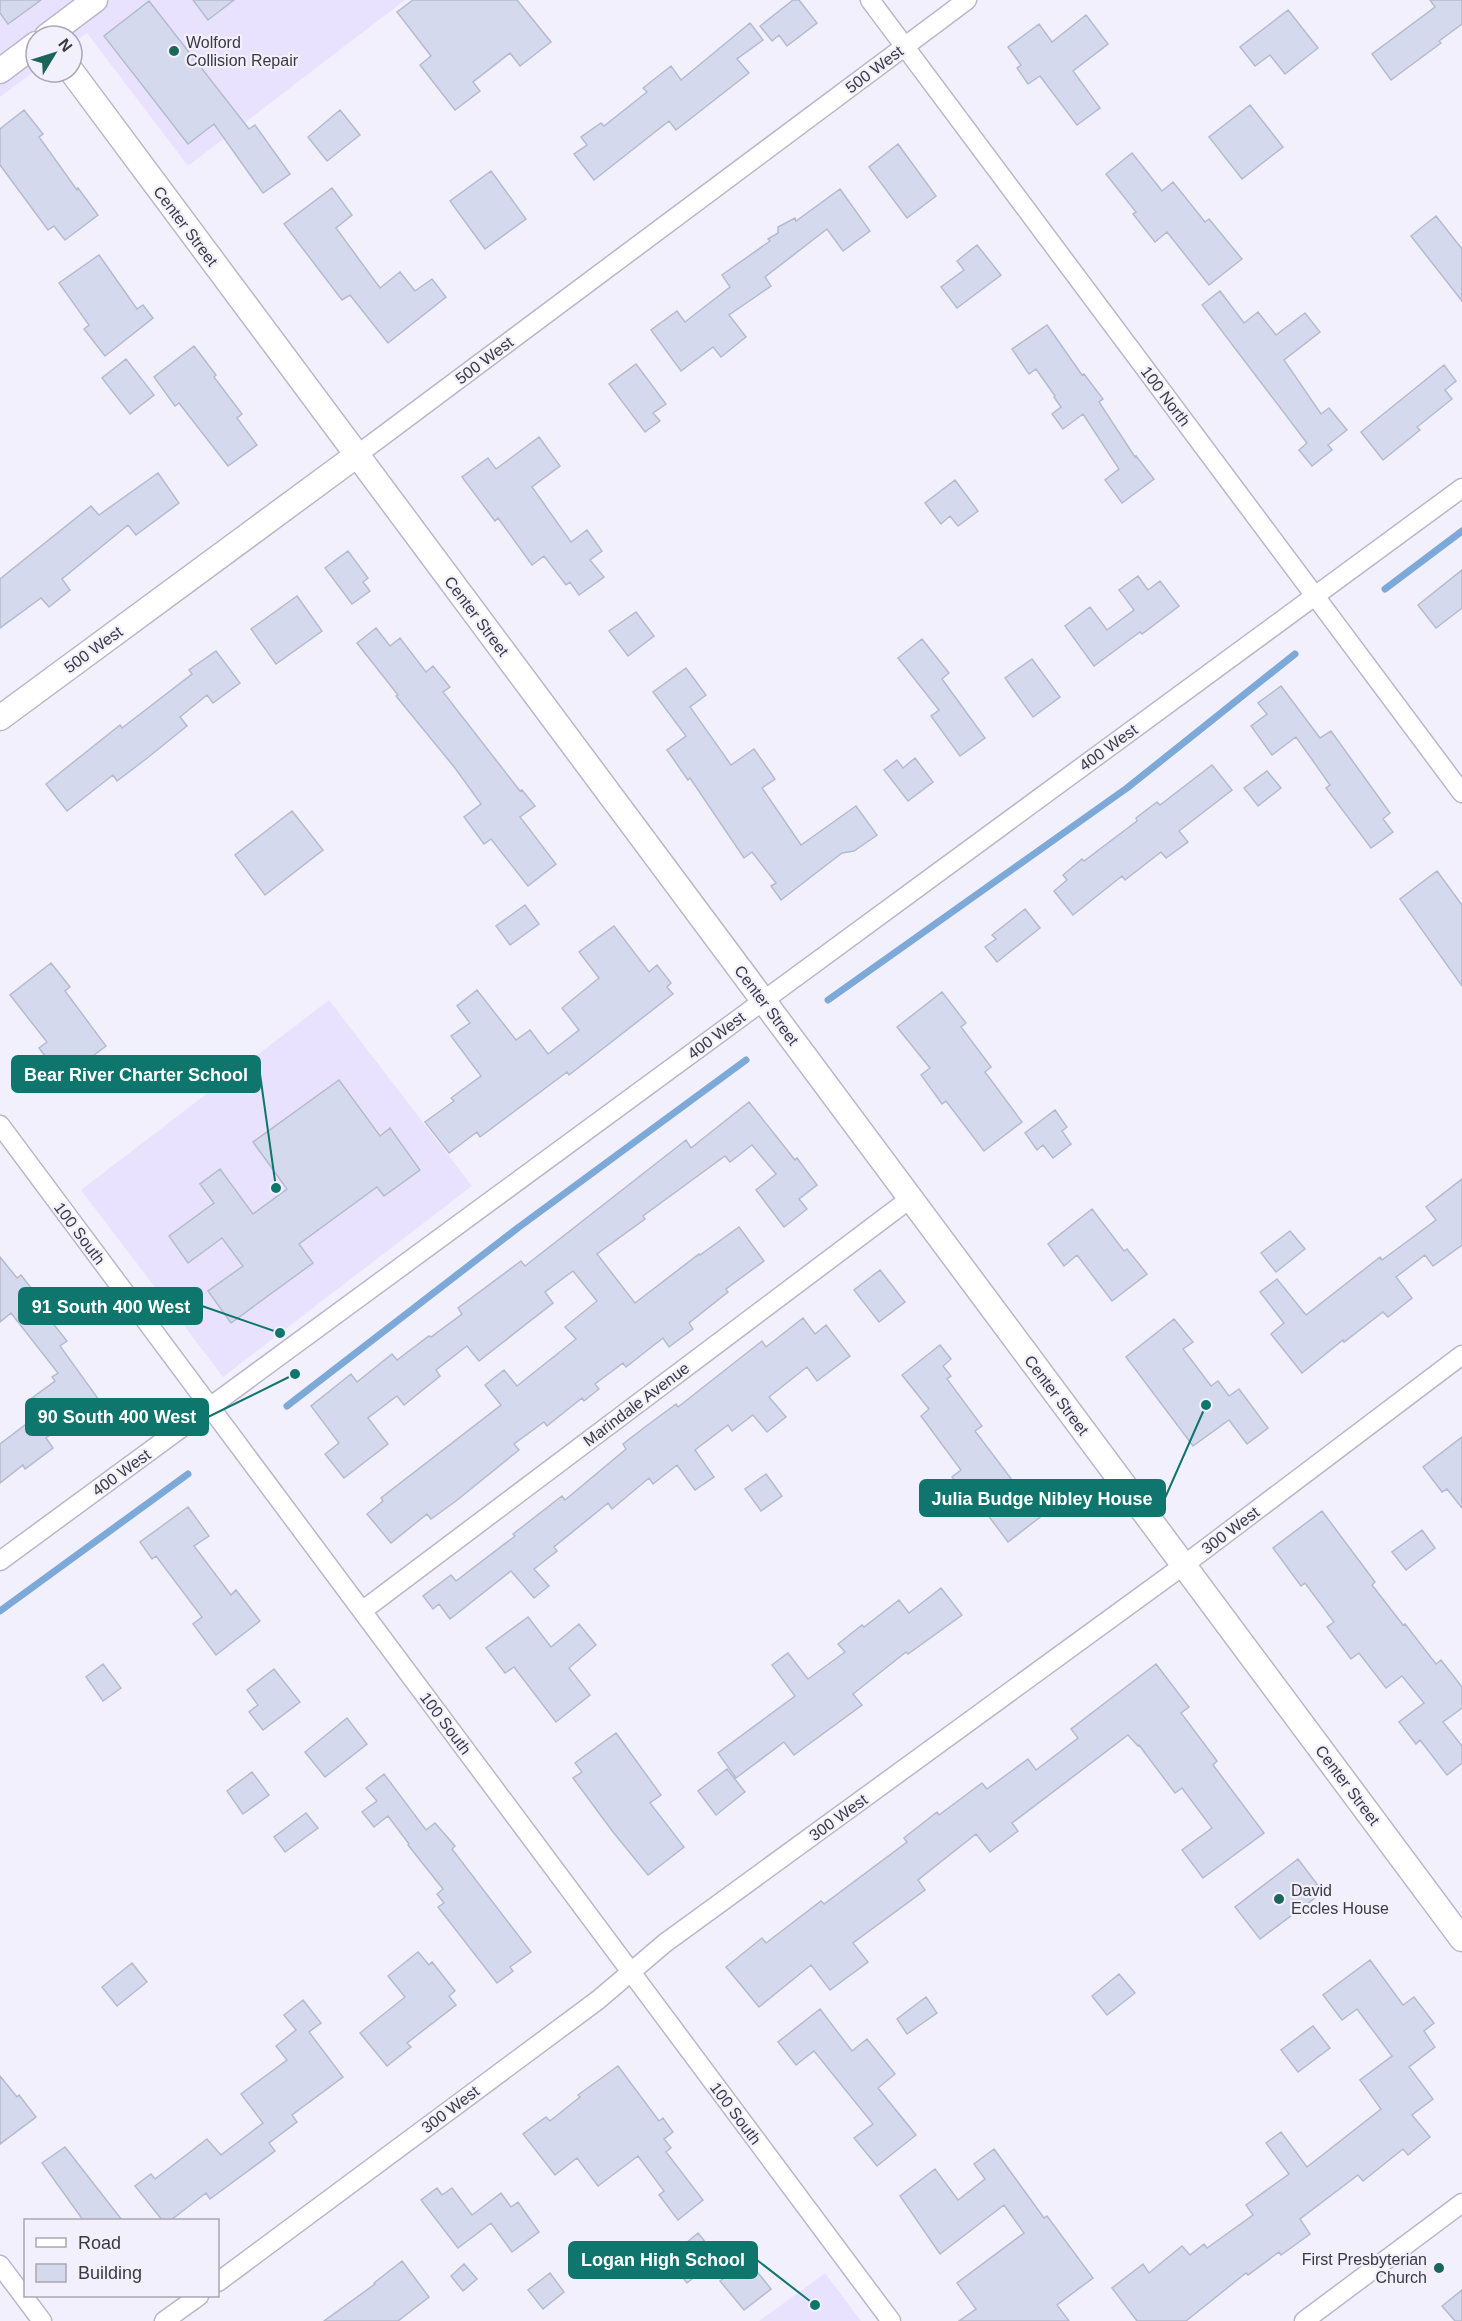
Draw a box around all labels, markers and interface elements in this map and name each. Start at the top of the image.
north arrow [24,24,84,84]
place label: Wolford Collision Repair [186,34,299,69]
text: N [55,35,76,55]
street label: 500 West [842,42,907,96]
marker: Wolford Collision Repair [167,44,181,58]
street label: Center Street [150,183,221,270]
street label: 500 West [452,333,517,387]
street label: 100 North [1138,363,1194,429]
street label: Center Street [441,573,512,660]
street label: 500 West [61,622,126,676]
street label: 400 West [1076,720,1141,774]
street label: Center Street [731,962,802,1049]
street label: 400 West [684,1008,749,1062]
callout: Bear River Charter School [12,1056,260,1092]
text: Bear River Charter School [24,1065,248,1085]
street label: 100 South [51,1199,108,1268]
callout: 91 South 400 West [19,1288,202,1324]
text: 91 South 400 West [32,1297,190,1317]
street label: Center Street [1021,1352,1092,1439]
street label: Marindale Avenue [580,1359,693,1450]
callout: 90 South 400 West [26,1399,208,1435]
text: 90 South 400 West [38,1407,196,1427]
street label: 400 West [89,1445,154,1499]
callout: Julia Budge Nibley House [920,1480,1165,1516]
text: Julia Budge Nibley House [931,1489,1153,1509]
street label: 300 West [1198,1503,1263,1557]
street label: 100 South [417,1689,474,1758]
street label: Center Street [1312,1742,1383,1829]
street label: 300 West [806,1790,871,1844]
place label: David Eccles House [1291,1882,1389,1917]
marker: David Eccles House [1272,1892,1286,1906]
street label: 100 South [707,2079,764,2148]
street label: 300 West [418,2082,483,2136]
legend [24,2219,219,2297]
text: Road [78,2233,121,2253]
callout: Logan High School [569,2242,757,2278]
text: Logan High School [581,2250,745,2270]
place label: First Presbyterian Church [1302,2251,1427,2286]
marker: First Presbyterian Church [1432,2261,1446,2275]
text: Building [78,2263,142,2283]

